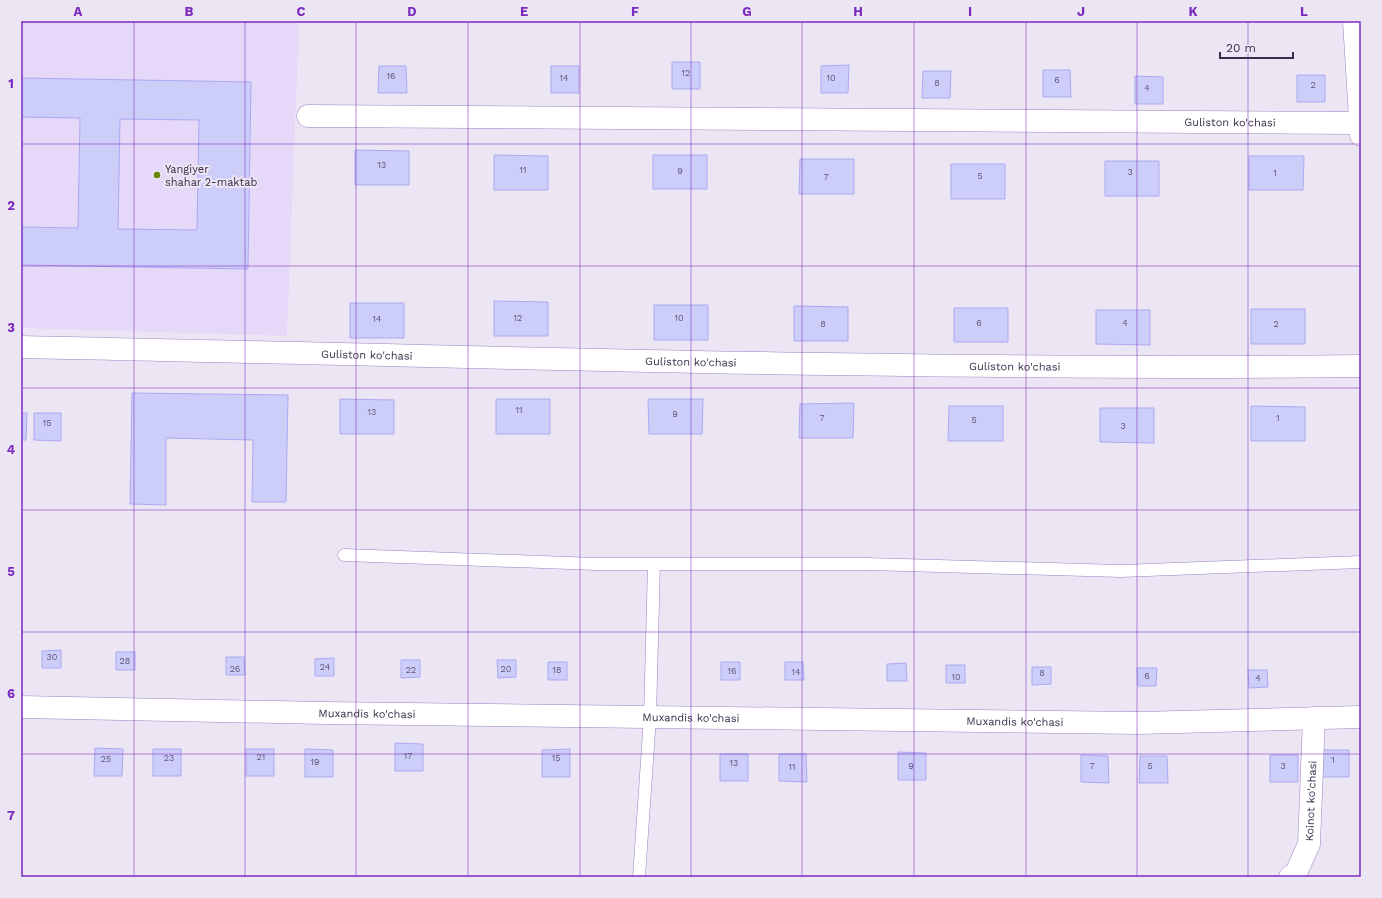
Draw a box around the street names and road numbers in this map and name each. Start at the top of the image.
street label: Guliston ko'chasi [1184,115,1276,129]
street label: Guliston ko'chasi [321,347,413,362]
street label: Guliston ko'chasi [645,354,737,369]
street label: Guliston ko'chasi [969,359,1061,373]
street label: Muxandis ko'chasi [318,706,416,721]
street label: Muxandis ko'chasi [642,710,740,725]
street label: Muxandis ko'chasi [966,714,1064,729]
street label: Koinot ko'chasi [1303,760,1319,842]

